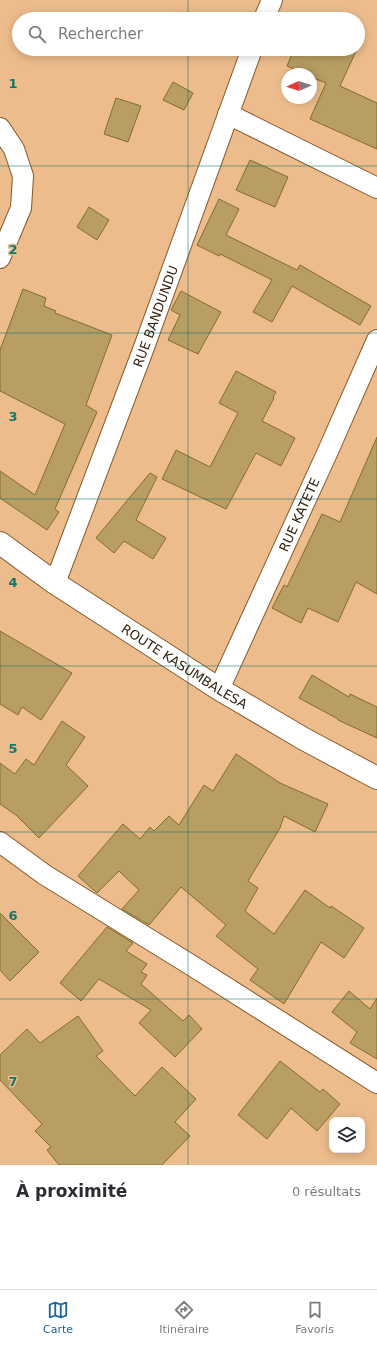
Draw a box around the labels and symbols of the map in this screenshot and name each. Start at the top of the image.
north arrow [281,68,317,104]
text: 1 [8,76,18,91]
text: 2 [8,242,18,257]
street label: RUE BANDUNDU [130,263,181,369]
text: 3 [8,409,18,424]
street label: RUE KATETE [276,475,322,554]
text: 4 [8,575,18,590]
street label: ROUTE KASUMBALESA [119,621,250,712]
text: 5 [8,741,18,756]
text: 6 [8,908,18,923]
text: 7 [8,1074,18,1089]

